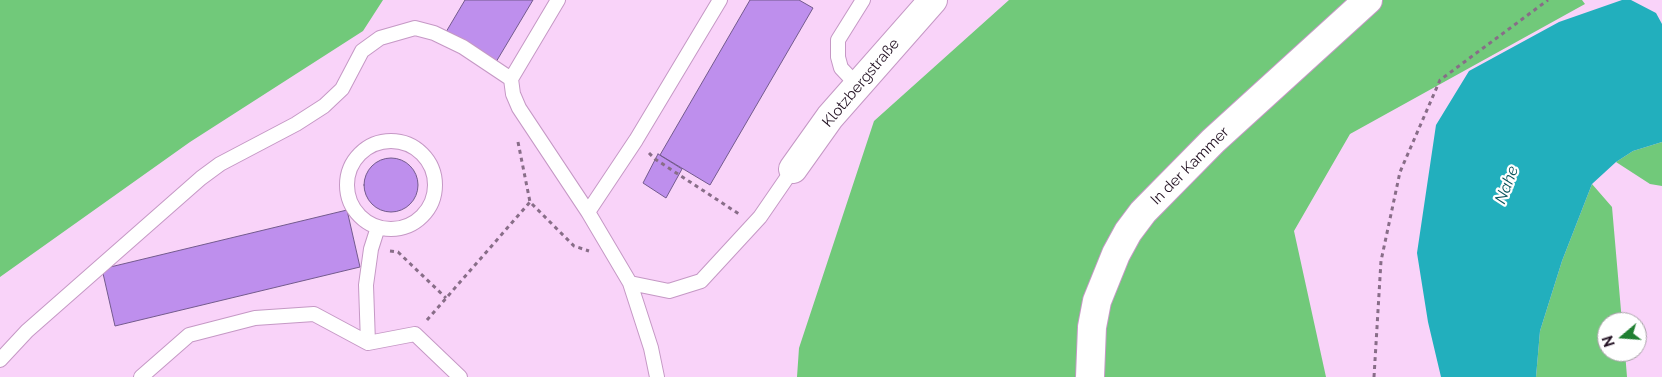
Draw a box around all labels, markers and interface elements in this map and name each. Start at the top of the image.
street label: Klotzbergstraße [819,35,903,131]
street label: In der Kammer [1147,123,1233,209]
water label: Nahe [1491,163,1523,207]
north arrow [1597,312,1647,362]
text: N [1599,334,1618,349]

